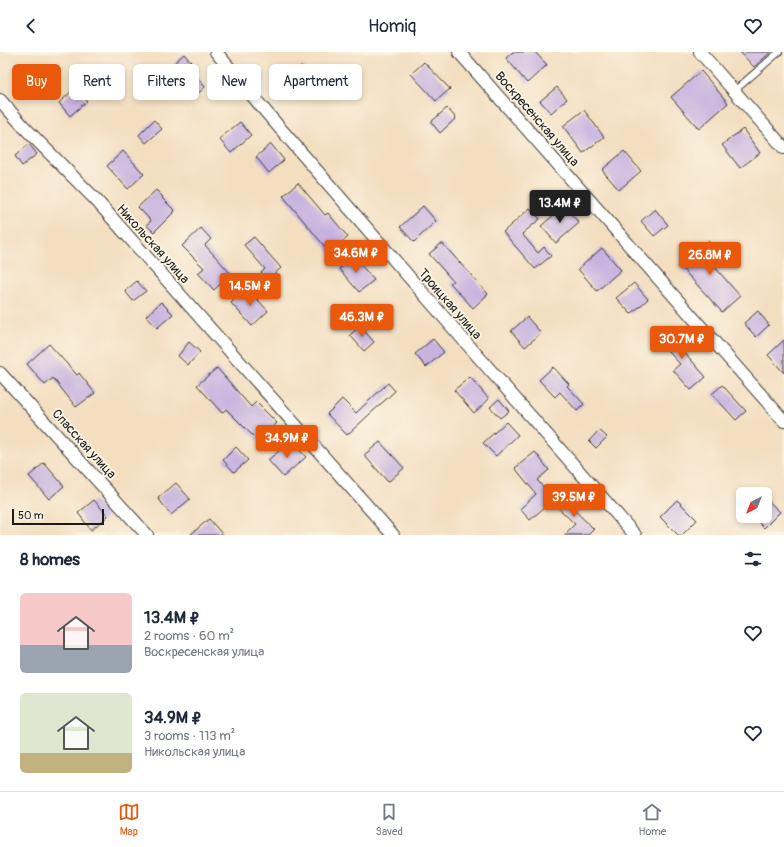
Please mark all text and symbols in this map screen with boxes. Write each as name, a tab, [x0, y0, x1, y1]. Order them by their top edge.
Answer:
icon: back	[20, 15, 42, 37]
text: Homiq	[368, 15, 416, 38]
icon: heart	[742, 15, 764, 37]
chip: Buy	[12, 64, 61, 100]
chip: Rent	[69, 64, 125, 100]
chip: Filters	[133, 64, 199, 100]
chip: New	[207, 64, 261, 100]
chip: Apartment	[269, 64, 362, 100]
street label: Воскресенская улица	[491, 68, 583, 170]
pin: 13.4M ₽	[523, 190, 597, 224]
text: 13.4M ₽	[539, 195, 581, 211]
street label: Никольская улица	[113, 201, 193, 287]
pin: 34.6M ₽	[319, 240, 393, 274]
pin: 26.8M ₽	[673, 242, 747, 276]
text: 34.6M ₽	[333, 245, 379, 261]
text: 26.8M ₽	[688, 247, 732, 263]
street label: Троицкая улица	[415, 265, 485, 343]
pin: 14.5M ₽	[213, 273, 287, 307]
text: 14.5M ₽	[229, 278, 271, 294]
pin: 46.3M ₽	[325, 304, 399, 338]
text: 46.3M ₽	[339, 309, 385, 325]
pin: 30.7M ₽	[645, 326, 719, 360]
text: 30.7M ₽	[659, 331, 705, 347]
street label: Спасская улица	[49, 406, 119, 482]
pin: 34.9M ₽	[250, 425, 324, 459]
text: 34.9M ₽	[265, 430, 309, 446]
pin: 39.5M ₽	[537, 484, 611, 518]
north arrow	[736, 487, 772, 523]
map controls	[736, 487, 772, 523]
text: 39.5M ₽	[552, 489, 596, 505]
scale bar	[12, 507, 104, 526]
text: 50 m	[18, 509, 44, 522]
icon: filters	[742, 548, 764, 570]
text: 8 homes	[20, 549, 80, 570]
text: 13.4M ₽	[144, 607, 200, 628]
icon: home	[52, 609, 100, 657]
icon: heart	[742, 622, 764, 644]
text: 2 rooms · 60 m²	[144, 628, 234, 644]
text: Воскресенская улица	[144, 644, 264, 660]
text: 34.9M ₽	[144, 707, 202, 728]
icon: home	[52, 709, 100, 757]
icon: heart	[742, 722, 764, 744]
text: 3 rooms · 113 m²	[144, 728, 235, 744]
text: Никольская улица	[144, 744, 245, 760]
tab: Map	[118, 801, 140, 838]
tab: Saved	[375, 801, 403, 838]
tab: Home	[638, 801, 666, 838]

